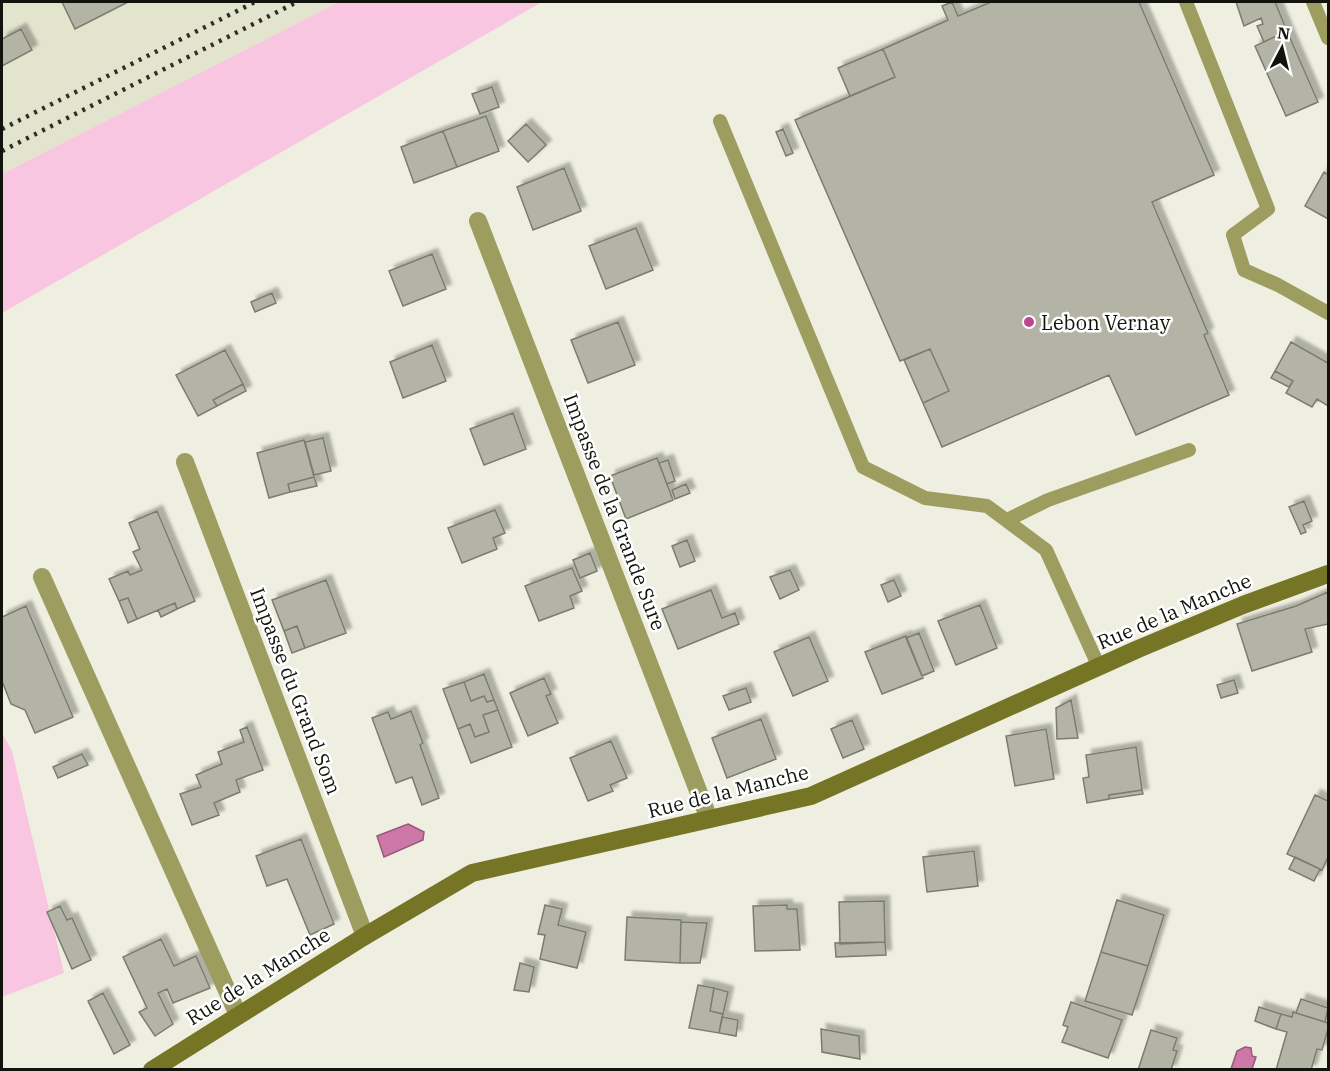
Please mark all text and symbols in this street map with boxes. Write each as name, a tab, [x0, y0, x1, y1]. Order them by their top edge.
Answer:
north arrow	[1252, 18, 1312, 78]
text: N	[1276, 22, 1291, 44]
place label: Lebon Vernay	[1041, 309, 1171, 336]
marker: Lebon Vernay	[1022, 315, 1036, 329]
street label: Impasse de la Grande Sure	[557, 390, 673, 634]
street label: Rue de la Manche	[1093, 566, 1255, 656]
street label: Impasse du Grand Som	[244, 584, 348, 798]
street label: Rue de la Manche	[645, 758, 811, 824]
street label: Rue de la Manche	[181, 921, 335, 1031]

